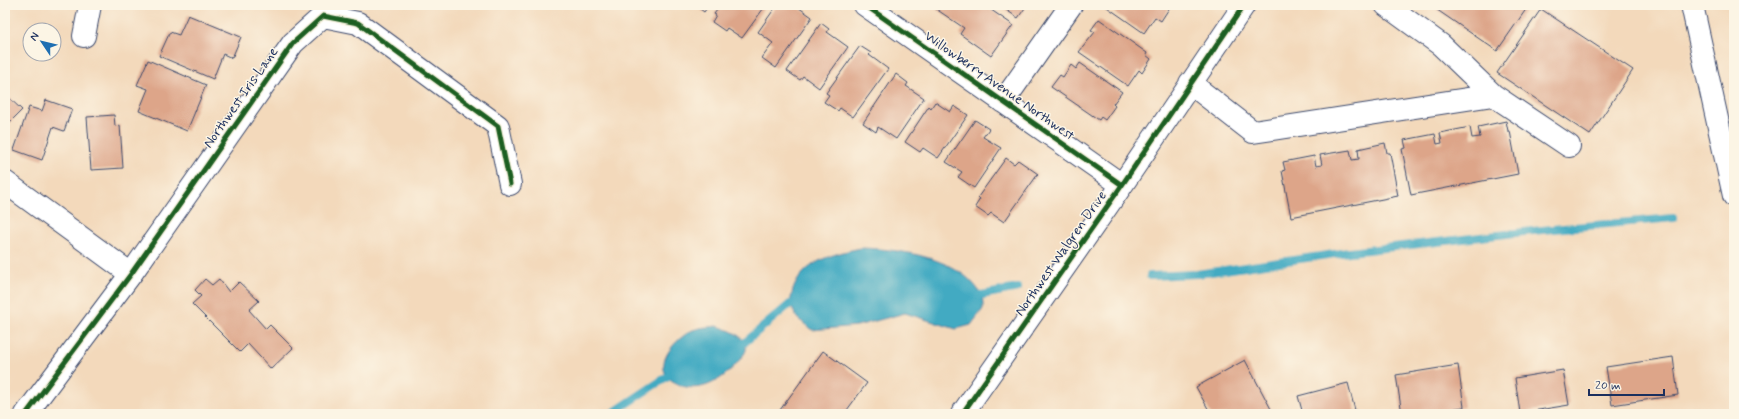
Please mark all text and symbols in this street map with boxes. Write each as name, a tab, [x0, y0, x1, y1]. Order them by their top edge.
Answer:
north arrow	[22, 22, 62, 62]
street label: Willowberry Avenue Northwest	[921, 27, 1078, 145]
text: N	[27, 30, 42, 44]
street label: Northwest Iris Lane	[199, 43, 282, 152]
street label: Northwest Walgren Drive	[1011, 187, 1112, 320]
scale bar	[1589, 371, 1664, 397]
text: 20 m	[1595, 378, 1621, 394]

